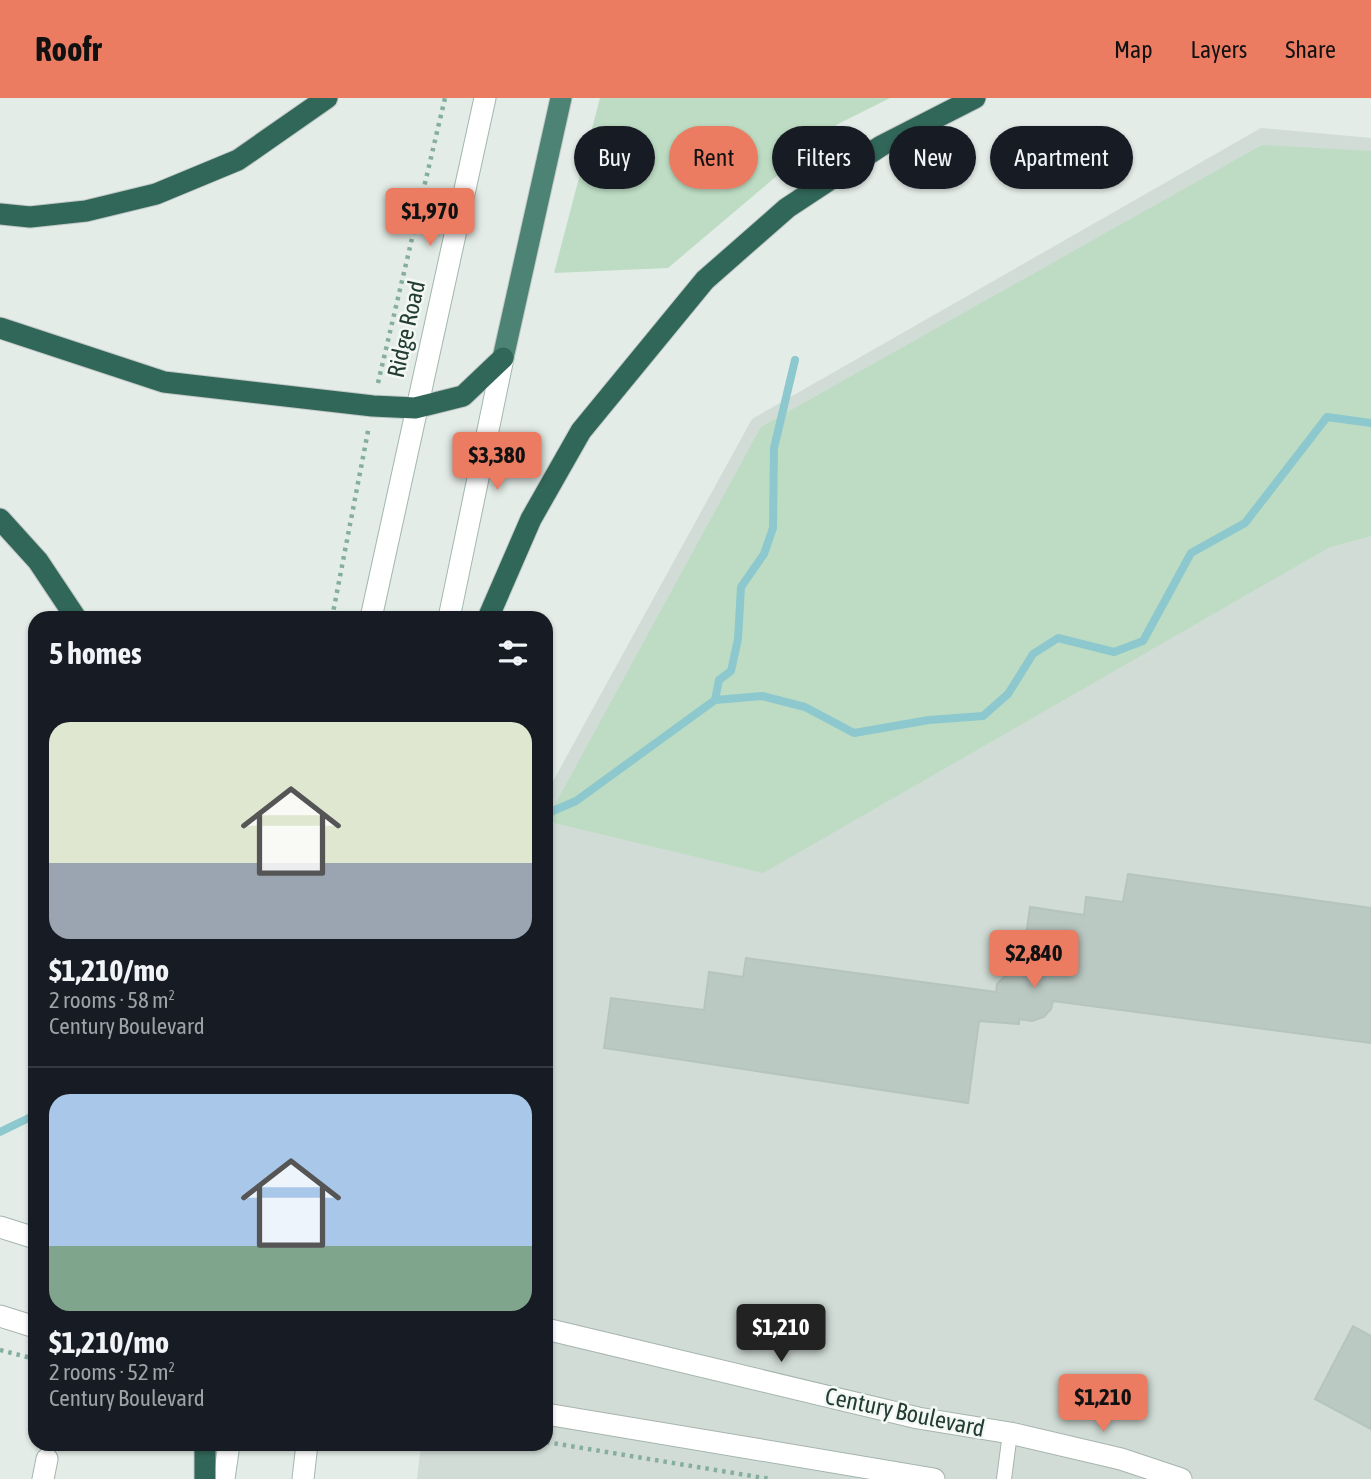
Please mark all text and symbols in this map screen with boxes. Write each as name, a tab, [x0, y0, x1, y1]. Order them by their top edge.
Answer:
text: Roofr	[35, 30, 101, 68]
text: Map	[1114, 36, 1153, 63]
text: Layers	[1191, 36, 1247, 63]
text: Share	[1285, 36, 1336, 63]
chip: Buy	[574, 126, 655, 189]
chip: Rent	[669, 126, 758, 189]
chip: Filters	[772, 126, 875, 189]
chip: New	[889, 126, 976, 189]
chip: Apartment	[990, 126, 1133, 189]
pin: $1,970	[373, 188, 487, 248]
text: $1,970	[402, 198, 459, 224]
street label: Ridge Road	[382, 278, 430, 380]
pin: $3,380	[440, 432, 554, 492]
text: $3,380	[469, 442, 526, 468]
icon: filters	[494, 634, 532, 672]
text: 5 homes	[49, 636, 142, 670]
icon: home	[228, 768, 354, 894]
pin: $2,840	[977, 930, 1091, 990]
text: $2,840	[1006, 940, 1063, 966]
text: $1,210/mo	[49, 953, 169, 987]
text: 2 rooms · 58 m²	[49, 987, 175, 1013]
text: Century Boulevard	[49, 1013, 205, 1039]
icon: home	[228, 1140, 354, 1266]
pin: $1,210	[724, 1304, 838, 1364]
text: $1,210	[753, 1314, 810, 1340]
text: $1,210/mo	[49, 1325, 169, 1359]
text: 2 rooms · 52 m²	[49, 1359, 175, 1385]
pin: $1,210	[1046, 1374, 1160, 1434]
street label: Century Boulevard	[823, 1382, 987, 1442]
text: $1,210	[1075, 1384, 1132, 1410]
text: Century Boulevard	[49, 1385, 205, 1411]

